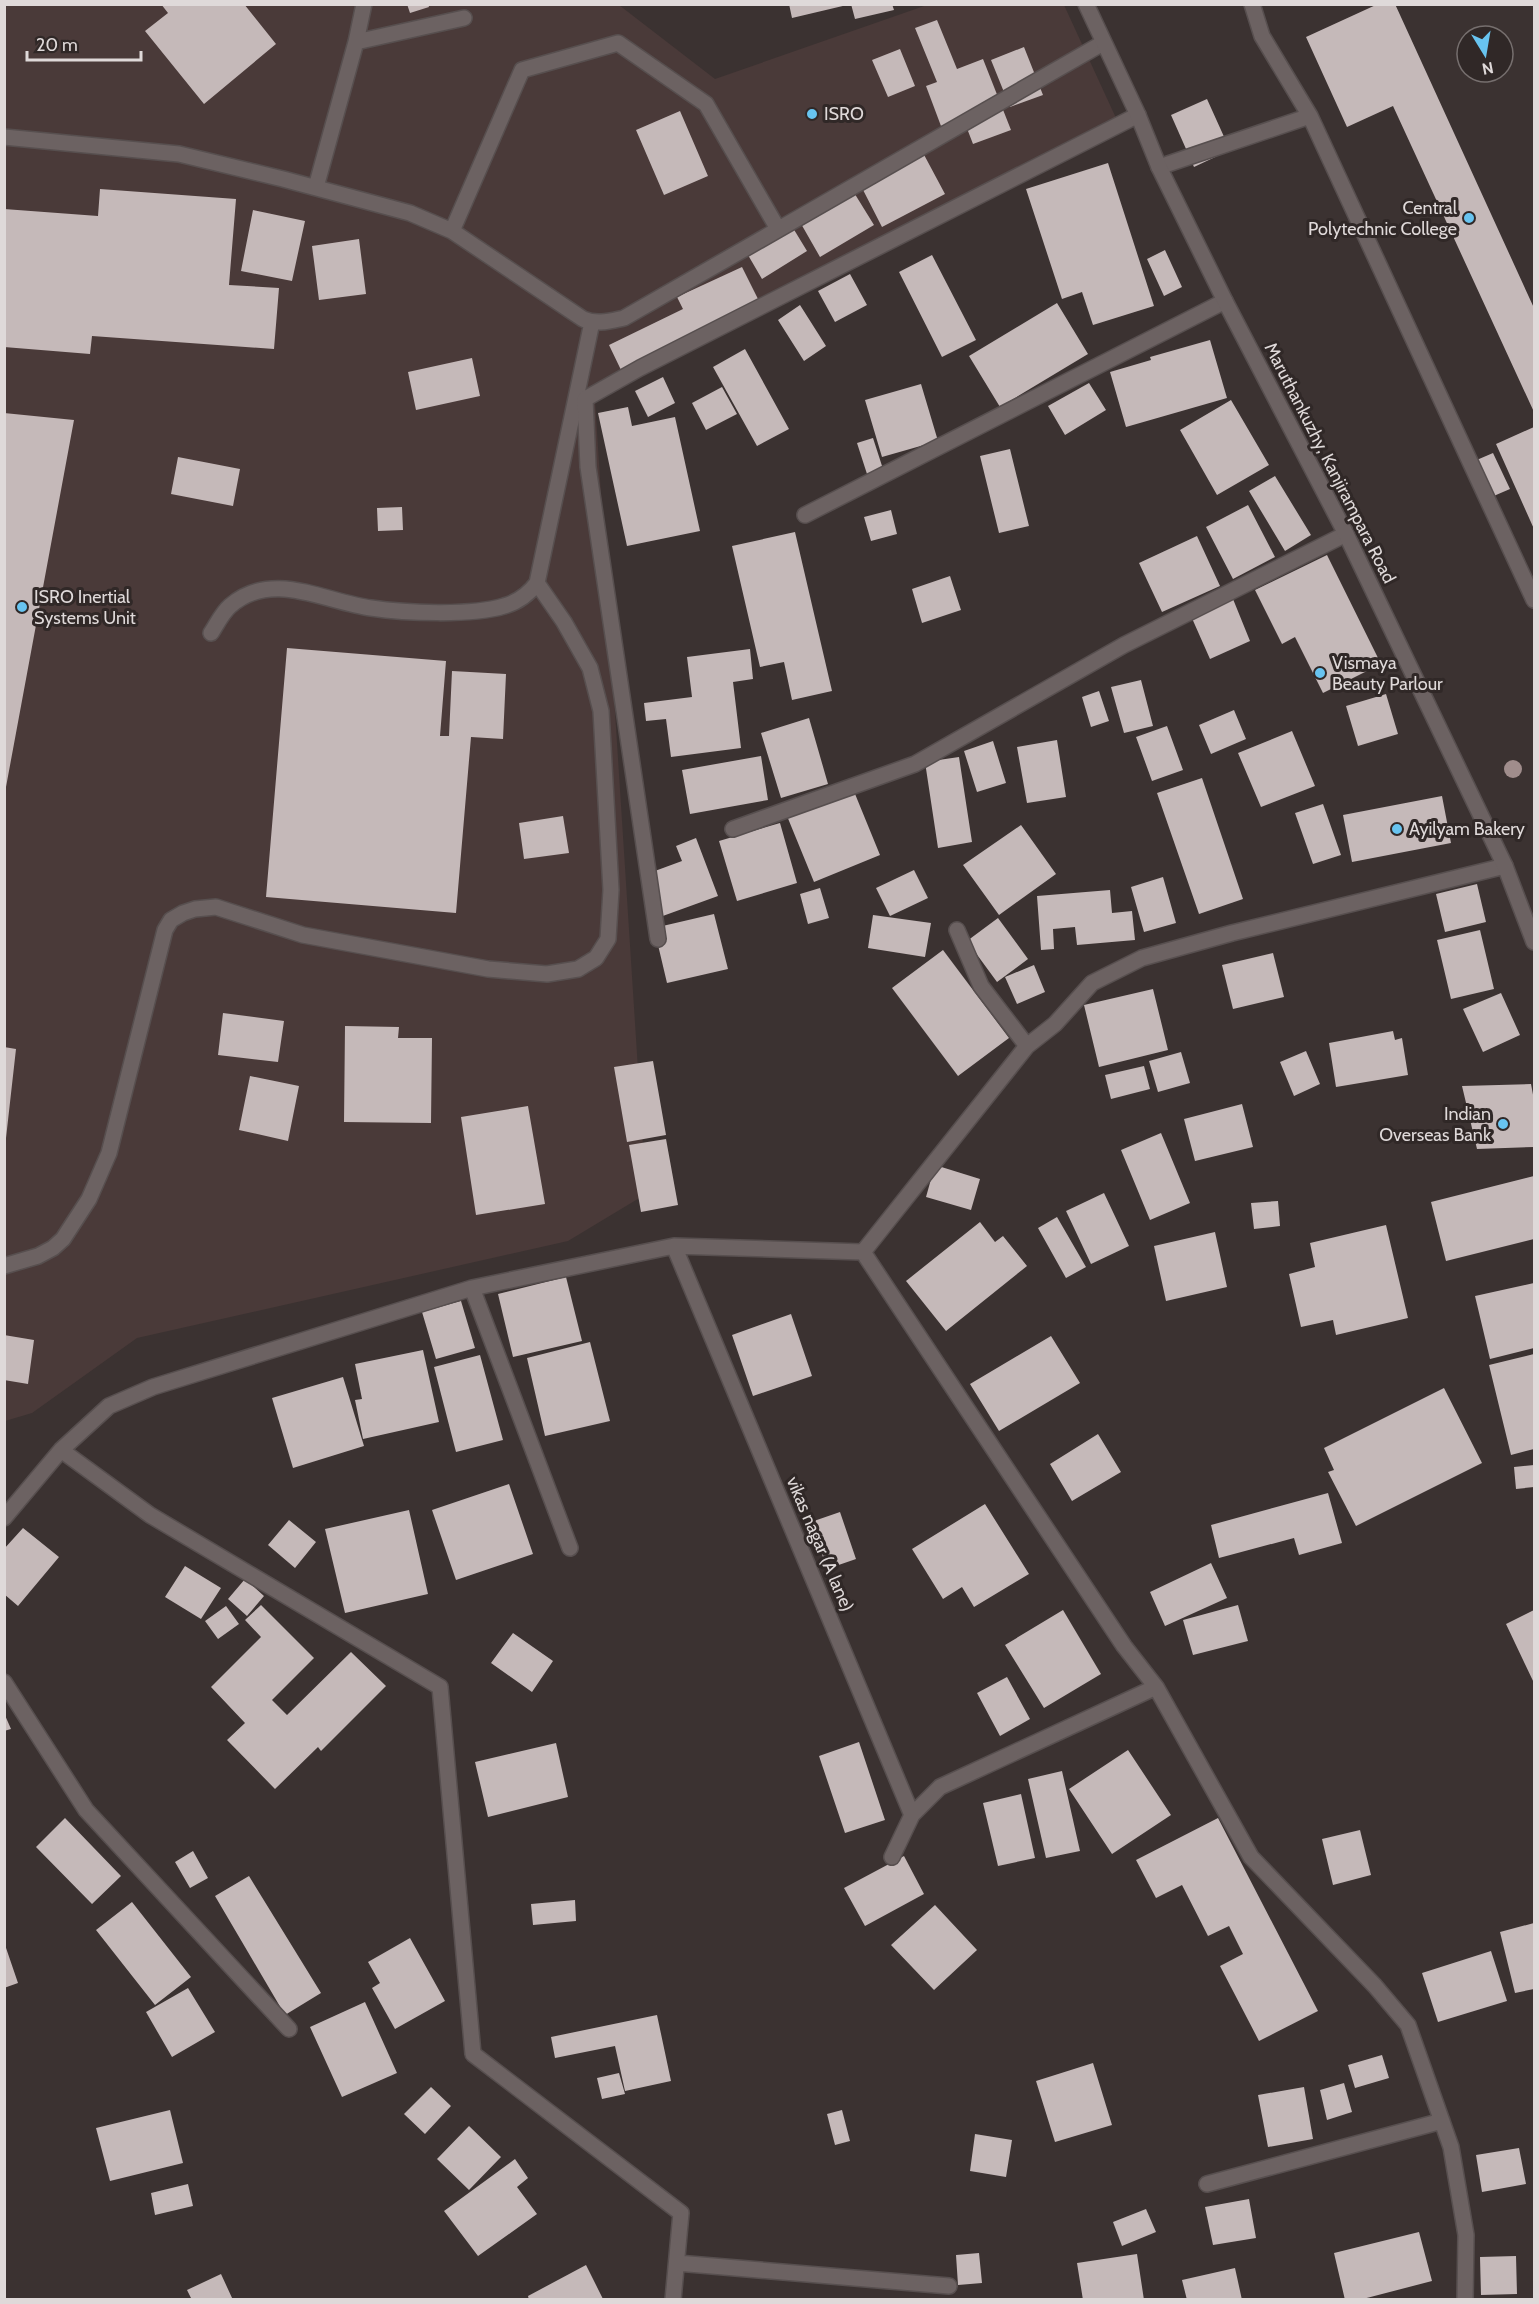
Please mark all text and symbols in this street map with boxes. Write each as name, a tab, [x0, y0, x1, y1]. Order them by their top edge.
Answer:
scale bar	[27, 24, 141, 62]
north arrow	[1455, 24, 1515, 84]
text: 20 m	[36, 34, 78, 56]
text: N	[1480, 58, 1495, 79]
place label: ISRO	[824, 103, 864, 125]
marker: ISRO	[805, 107, 819, 121]
place label: Central Polytechnic College	[1308, 197, 1458, 240]
marker: Central Polytechnic College	[1462, 211, 1476, 225]
street label: Maruthankuzhy, Kanjirampara Road	[1260, 339, 1400, 587]
place label: ISRO Inertial Systems Unit	[34, 586, 136, 629]
marker: ISRO Inertial Systems Unit	[15, 600, 29, 614]
place label: Vismaya Beauty Parlour	[1332, 652, 1443, 695]
marker: Vismaya Beauty Parlour	[1313, 666, 1327, 680]
place label: Ayilyam Bakery	[1409, 818, 1525, 840]
marker: Ayilyam Bakery	[1390, 822, 1404, 836]
place label: Indian Overseas Bank	[1379, 1103, 1492, 1146]
marker: Indian Overseas Bank	[1496, 1117, 1510, 1131]
street label: vikas nagar (A lane)	[782, 1473, 858, 1615]

